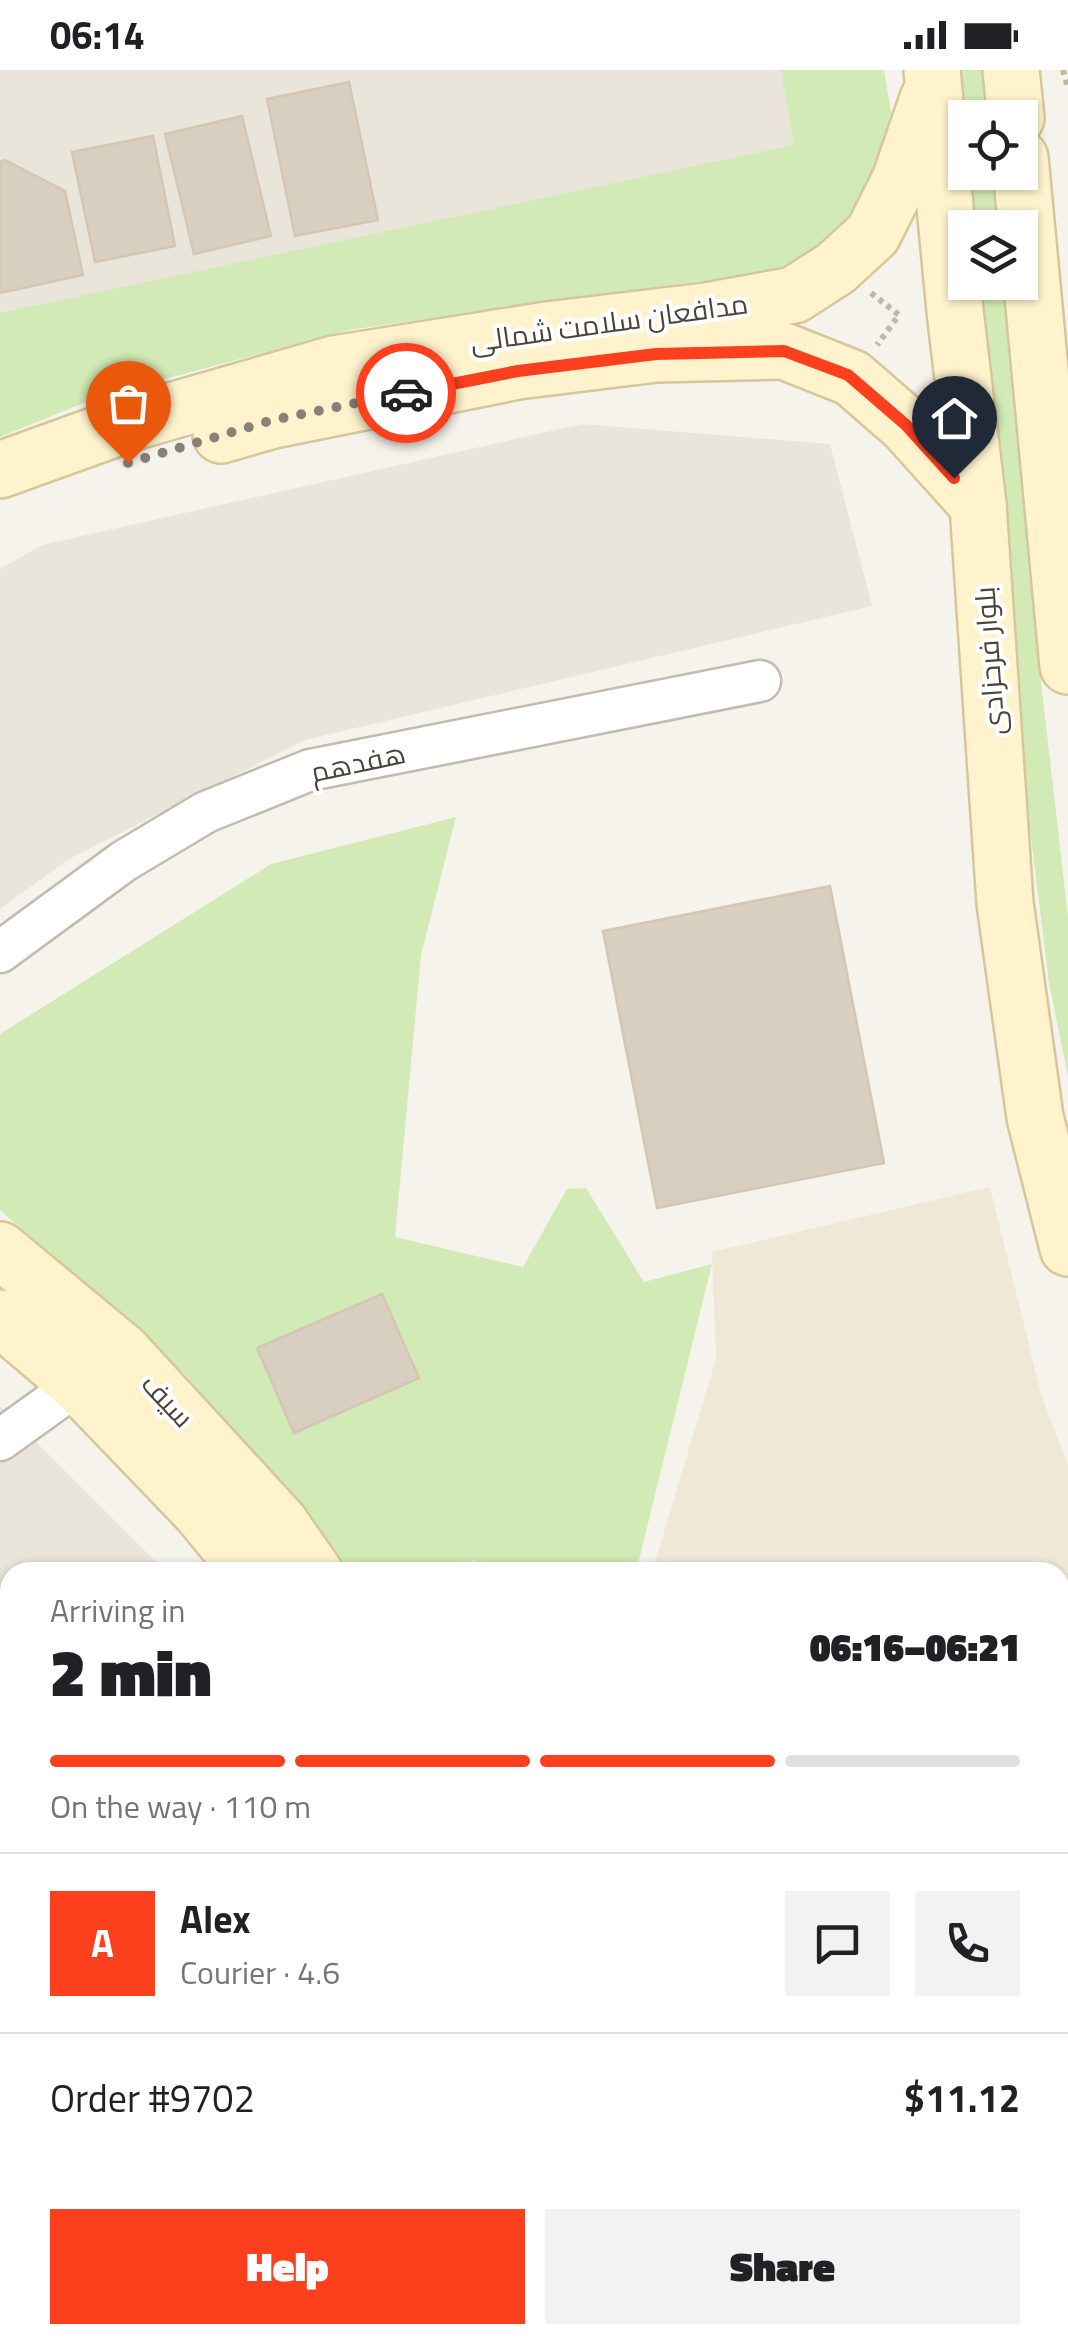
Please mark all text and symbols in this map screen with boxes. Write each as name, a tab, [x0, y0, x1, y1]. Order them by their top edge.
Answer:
text: 06:14	[50, 6, 145, 64]
map controls	[948, 100, 1038, 300]
button: locate	[948, 100, 1038, 190]
button: layers	[948, 210, 1038, 300]
street label: مدافعان سلامت شمالی	[467, 281, 751, 363]
courier	[356, 343, 456, 443]
pin	[86, 361, 171, 464]
icon: car	[379, 366, 434, 421]
icon: bag	[101, 376, 156, 431]
pin	[912, 376, 997, 479]
icon: home	[927, 391, 982, 446]
street label: بلوار فرحزادی	[962, 585, 1016, 737]
street label: هفدهم	[307, 731, 409, 793]
street label: سیف	[131, 1363, 205, 1437]
text: Arriving in	[50, 1586, 186, 1634]
text: 06:16–06:21	[810, 1618, 1020, 1676]
text: 2 min	[50, 1622, 211, 1721]
text: On the way · 110 m	[50, 1782, 311, 1830]
text: Alex	[180, 1890, 251, 1948]
button: chat	[785, 1891, 890, 1996]
button: phone	[915, 1891, 1020, 1996]
text: A	[91, 1914, 114, 1972]
text: Courier · 4.6	[180, 1948, 340, 1996]
text: Order #9702	[50, 2069, 255, 2127]
text: $11.12	[904, 2069, 1020, 2127]
button: Help	[50, 2209, 525, 2324]
button: Share	[545, 2209, 1020, 2324]

